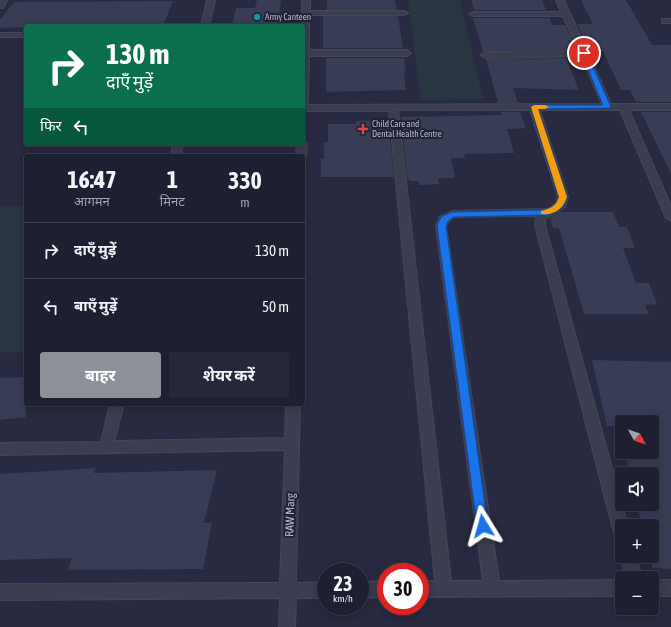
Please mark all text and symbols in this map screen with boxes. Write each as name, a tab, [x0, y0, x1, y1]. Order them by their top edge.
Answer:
marker: Army Canteen	[252, 12, 262, 22]
place label: Army Canteen	[265, 12, 311, 22]
pin	[567, 36, 601, 70]
text: 130 m	[106, 38, 169, 70]
icon: right	[40, 40, 92, 92]
icon: arrive	[573, 42, 595, 64]
text: दाएँ मुड़ें	[106, 71, 153, 92]
icon: left	[70, 116, 92, 138]
text: फिर	[40, 117, 62, 134]
place label: Child Care and Dental Health Centre	[372, 119, 442, 139]
marker: Child Care and Dental Health Centre	[357, 123, 369, 135]
text: 16:47	[67, 166, 117, 193]
text: 1	[167, 166, 178, 193]
text: 330	[228, 167, 262, 194]
text: आगमन	[74, 194, 110, 209]
text: मिनट	[160, 194, 185, 209]
text: m	[240, 195, 250, 210]
icon: right	[40, 240, 62, 262]
text: दाएँ मुड़ें	[74, 241, 116, 258]
text: 130 m	[255, 242, 289, 259]
icon: left	[40, 296, 62, 318]
text: बाएँ मुड़ें	[74, 297, 117, 314]
text: 50 m	[262, 298, 289, 315]
button: बाहर	[40, 352, 161, 398]
button: शेयर करें	[169, 352, 289, 398]
north arrow	[615, 415, 659, 459]
map controls	[615, 415, 659, 615]
button: sound	[615, 467, 659, 511]
street label: RAW Marg	[282, 492, 298, 537]
position arrow	[462, 505, 504, 547]
button: +	[615, 519, 659, 563]
speed limit sign: 30	[377, 563, 429, 615]
button: −	[615, 571, 659, 615]
text: 23	[334, 572, 352, 595]
text: km/h	[333, 593, 353, 604]

